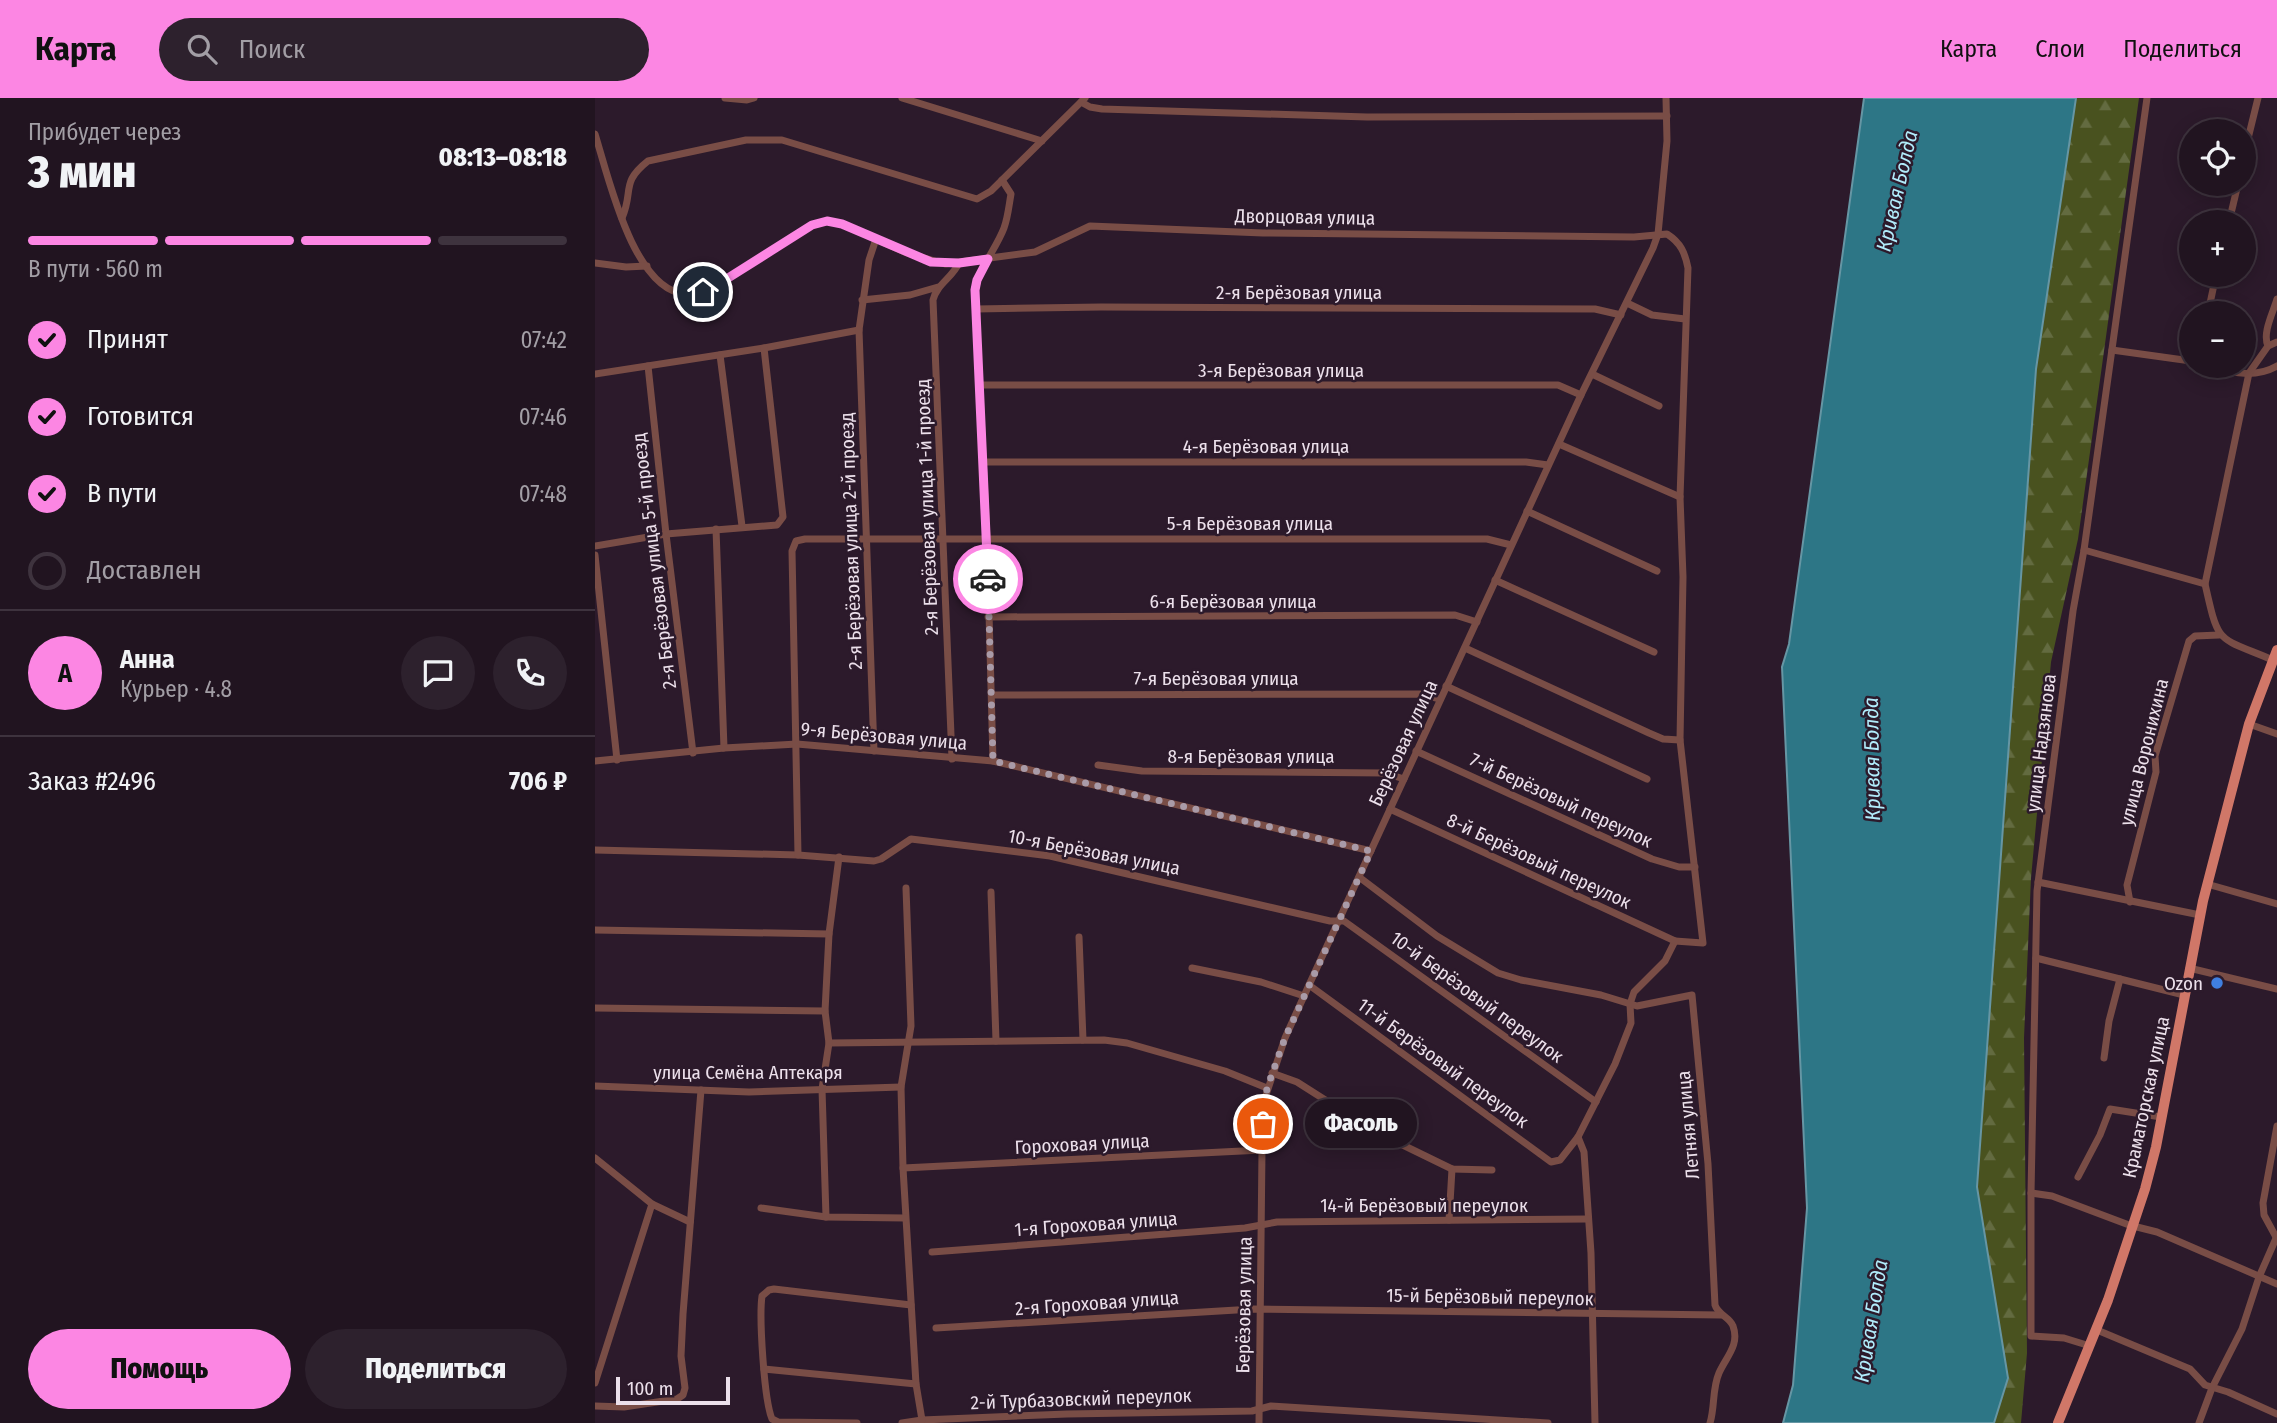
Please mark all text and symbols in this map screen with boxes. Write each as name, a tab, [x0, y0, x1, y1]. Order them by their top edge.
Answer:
search box	[159, 18, 649, 81]
text: Карта	[35, 29, 117, 69]
icon: search	[183, 30, 221, 68]
text: Поиск	[239, 34, 305, 65]
text: Карта	[1940, 35, 1997, 63]
text: Слои	[2035, 35, 2085, 63]
text: Поделиться	[2123, 35, 2242, 63]
text: Прибудет через	[28, 118, 181, 146]
map controls	[2179, 119, 2256, 378]
button: locate	[2179, 119, 2256, 196]
water label: Кривая Болда	[1870, 128, 1924, 254]
text: 08:13–08:18	[439, 142, 567, 173]
text: 3 мин	[28, 144, 136, 199]
street label: Дворцовая улица	[1234, 204, 1375, 230]
button: +	[2179, 210, 2256, 287]
text: В пути · 560 m	[28, 255, 163, 283]
pin	[673, 262, 733, 322]
icon: home	[684, 273, 722, 311]
street label: 2-я Берёзовая улица	[1216, 281, 1382, 304]
button: −	[2179, 301, 2256, 378]
icon: check	[28, 321, 66, 359]
text: Принят	[87, 324, 168, 355]
text: 07:42	[520, 326, 567, 354]
street label: 3-я Берёзовая улица	[1198, 359, 1364, 382]
street label: 2-я Берёзовая улица 1-й проезд	[911, 378, 943, 636]
icon: check	[28, 398, 66, 436]
text: Готовится	[87, 401, 194, 432]
text: 07:46	[519, 403, 567, 431]
street label: 2-я Берёзовая улица 2-й проезд	[835, 412, 867, 670]
street label: 2-я Берёзовая улица 5-й проезд	[627, 432, 681, 690]
street label: 4-я Берёзовая улица	[1183, 435, 1349, 458]
icon: check	[28, 475, 66, 513]
text: В пути	[87, 478, 157, 509]
text: 07:48	[519, 480, 567, 508]
street label: 5-я Берёзовая улица	[1167, 512, 1333, 535]
courier	[953, 544, 1023, 614]
text: Доставлен	[87, 555, 202, 586]
icon: car	[969, 560, 1007, 598]
street label: 6-я Берёзовая улица	[1150, 590, 1316, 613]
button: chat	[401, 636, 475, 710]
button: phone	[493, 636, 567, 710]
text: Анна	[120, 644, 175, 675]
text: А	[58, 658, 72, 689]
street label: 7-я Берёзовая улица	[1133, 667, 1299, 690]
street label: улица Надзянова	[2021, 673, 2061, 813]
text: Курьер · 4.8	[120, 675, 232, 703]
street label: Берёзовая улица	[1364, 676, 1442, 810]
street label: улица Воронихина	[2115, 676, 2173, 828]
water label: Кривая Болда	[1858, 697, 1886, 821]
street label: 9-я Берёзовая улица	[800, 717, 968, 755]
street label: 8-я Берёзовая улица	[1167, 745, 1335, 768]
street label: 7-й Берёзовый переулок	[1466, 748, 1656, 852]
text: Заказ #2496	[28, 766, 156, 797]
text: 706 ₽	[509, 766, 567, 797]
street label: 8-й Берёзовый переулок	[1443, 808, 1635, 914]
street label: 10-я Берёзовая улица	[1006, 824, 1182, 880]
street label: 10-й Берёзовый переулок	[1386, 926, 1568, 1068]
place label: Ozon	[2164, 972, 2203, 995]
marker: Ozon	[2209, 975, 2225, 991]
street label: 11-й Берёзовый переулок	[1353, 993, 1533, 1133]
street label: Краматорская улица	[2118, 1014, 2174, 1180]
street label: улица Семёна Аптекаря	[653, 1061, 843, 1084]
street label: Летняя улица	[1672, 1070, 1704, 1180]
pin	[1233, 1094, 1293, 1154]
callout: Фасоль	[1305, 1100, 1417, 1148]
icon: bag	[1244, 1105, 1282, 1143]
text: Фасоль	[1324, 1109, 1398, 1137]
street label: Гороховая улица	[1014, 1129, 1150, 1159]
street label: 14-й Берёзовый переулок	[1320, 1194, 1528, 1217]
street label: 1-я Гороховая улица	[1014, 1207, 1178, 1241]
street label: Берёзовая улица	[1231, 1236, 1257, 1374]
water label: Кривая Болда	[1848, 1258, 1894, 1384]
street label: 15-й Берёзовый переулок	[1386, 1284, 1594, 1310]
street label: 2-я Гороховая улица	[1014, 1286, 1180, 1320]
button: Помощь	[28, 1329, 291, 1409]
button: Поделиться	[305, 1329, 567, 1409]
scale bar	[616, 1374, 730, 1406]
text: 100 m	[627, 1377, 673, 1400]
street label: 2-й Турбазовский переулок	[970, 1384, 1192, 1414]

